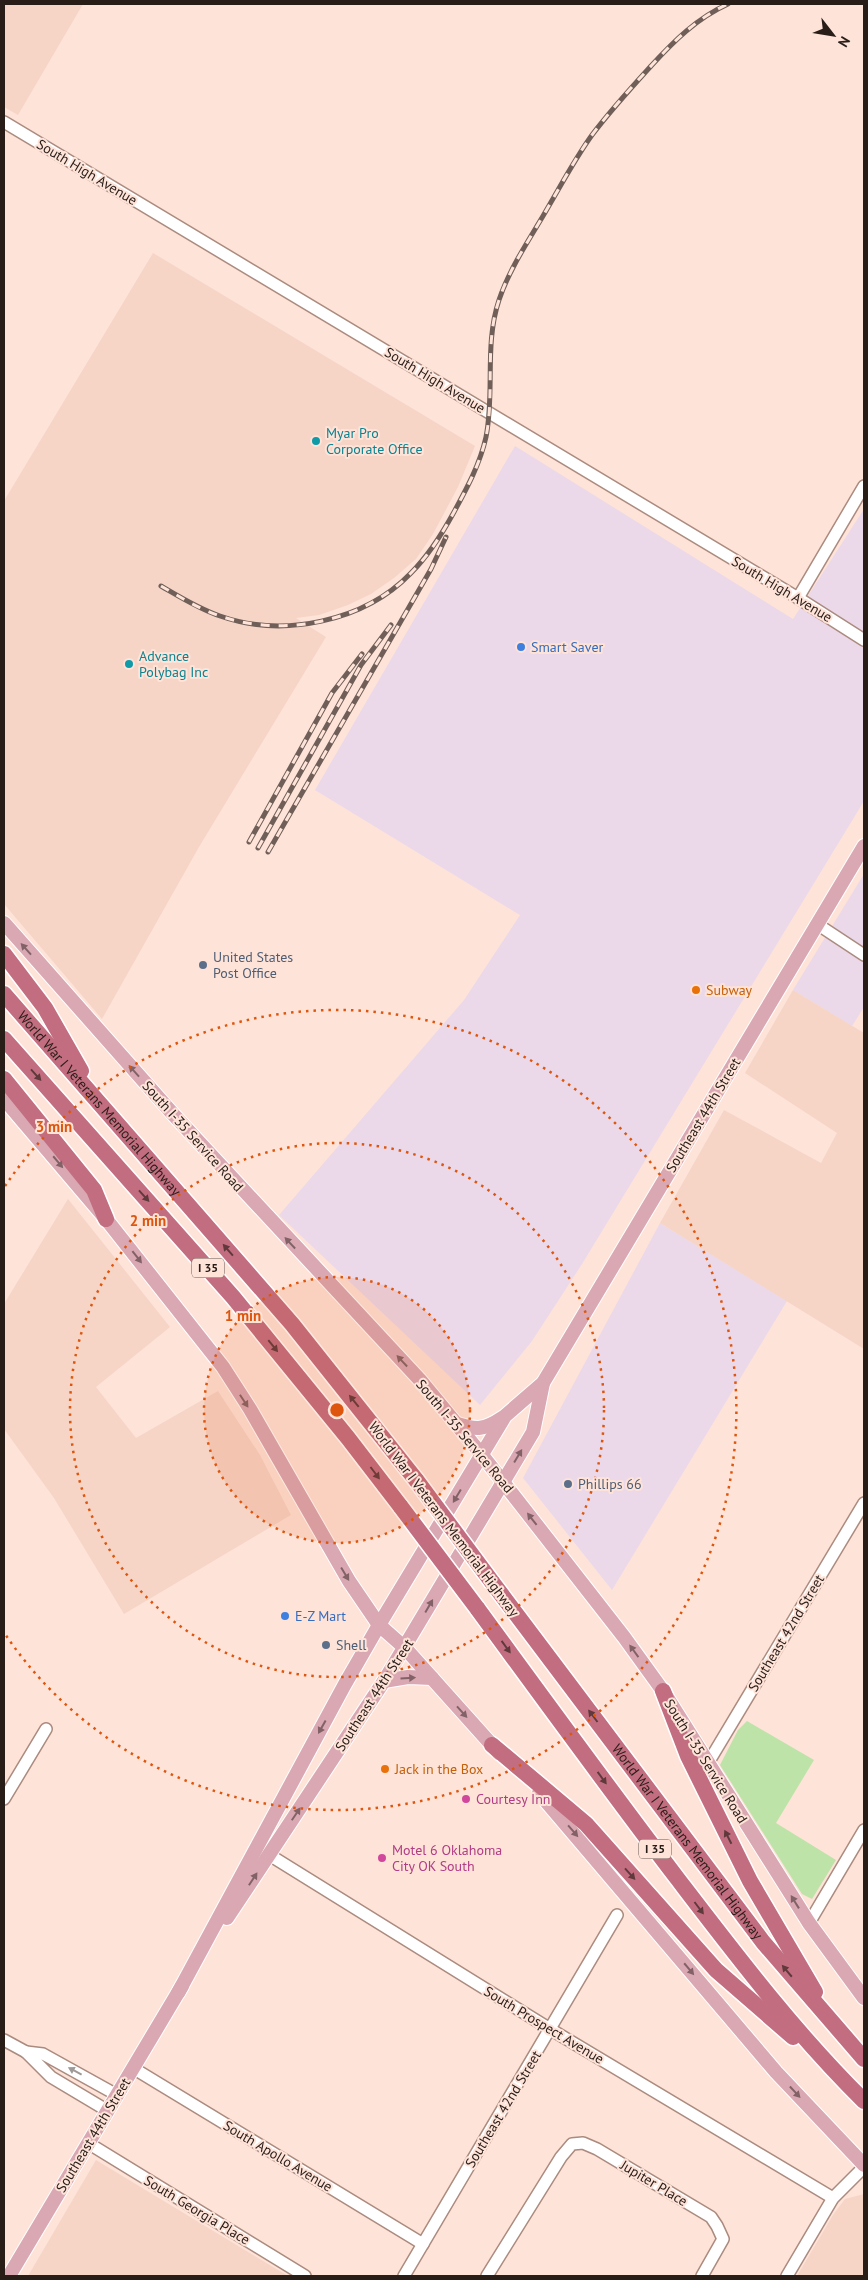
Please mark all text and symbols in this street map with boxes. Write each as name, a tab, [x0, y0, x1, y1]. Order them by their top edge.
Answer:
north arrow	[808, 10, 858, 60]
text: N	[834, 33, 854, 50]
street label: South High Avenue	[34, 135, 140, 209]
street label: South High Avenue	[382, 343, 488, 417]
place label: Myar Pro Corporate Office	[326, 424, 423, 458]
marker: Myar Pro Corporate Office	[310, 435, 322, 447]
street label: South High Avenue	[729, 552, 835, 626]
place label: Smart Saver	[531, 638, 603, 656]
marker: Smart Saver	[515, 641, 527, 653]
place label: Advance Polybag Inc	[139, 647, 208, 681]
marker: Advance Polybag Inc	[123, 658, 135, 670]
one-way arrow	[21, 942, 32, 955]
place label: United States Post Office	[213, 948, 293, 982]
marker: United States Post Office	[197, 959, 209, 971]
place label: Subway	[706, 981, 753, 999]
marker: Subway	[690, 984, 702, 996]
street label: World War I Veterans Memorial Highway	[14, 1007, 185, 1200]
street label: Southeast 44th Street	[662, 1054, 744, 1176]
one-way arrow	[128, 1065, 140, 1077]
one-way arrow	[30, 1069, 41, 1081]
street label: South I-35 Service Road	[138, 1077, 248, 1195]
text: 3 min	[36, 1117, 72, 1136]
one-way arrow	[52, 1156, 64, 1168]
one-way arrow	[138, 1190, 150, 1202]
text: 2 min	[130, 1211, 166, 1230]
one-way arrow	[285, 1236, 296, 1249]
one-way arrow	[222, 1244, 234, 1256]
one-way arrow	[131, 1250, 142, 1263]
road number: I 35	[192, 1258, 224, 1278]
text: 1 min	[225, 1306, 261, 1325]
one-way arrow	[268, 1339, 279, 1352]
one-way arrow	[396, 1355, 407, 1368]
street label: South I-35 Service Road	[412, 1375, 518, 1497]
one-way arrow	[239, 1394, 249, 1408]
one-way arrow	[349, 1395, 360, 1408]
centre of rings	[328, 1401, 346, 1419]
street label: World War I Veterans Memorial Highway	[365, 1418, 524, 1620]
one-way arrow	[514, 1449, 522, 1464]
one-way arrow	[369, 1466, 380, 1479]
place label: Phillips 66	[578, 1475, 642, 1493]
marker: Phillips 66	[562, 1478, 574, 1490]
one-way arrow	[452, 1490, 462, 1503]
one-way arrow	[527, 1513, 538, 1526]
one-way arrow	[341, 1568, 350, 1581]
street label: Southeast 42nd Street	[744, 1571, 828, 1695]
one-way arrow	[425, 1600, 434, 1613]
place label: E-Z Mart	[295, 1607, 346, 1625]
marker: E-Z Mart	[279, 1610, 291, 1622]
street label: Southeast 44th Street	[331, 1635, 417, 1755]
place label: Shell	[336, 1636, 366, 1654]
marker: Shell	[320, 1639, 332, 1651]
one-way arrow	[500, 1640, 511, 1653]
one-way arrow	[629, 1645, 639, 1658]
one-way arrow	[401, 1673, 417, 1681]
street label: South I-35 Service Road	[660, 1696, 752, 1826]
one-way arrow	[456, 1705, 468, 1717]
one-way arrow	[588, 1709, 598, 1723]
one-way arrow	[318, 1719, 326, 1734]
street label: World War I Veterans Memorial Highway	[608, 1740, 767, 1943]
place label: Jack in the Box	[394, 1760, 483, 1778]
marker: Jack in the Box	[379, 1763, 391, 1775]
one-way arrow	[597, 1771, 607, 1785]
place label: Courtesy Inn	[476, 1790, 550, 1808]
marker: Courtesy Inn	[460, 1793, 472, 1805]
one-way arrow	[292, 1807, 301, 1821]
one-way arrow	[568, 1824, 579, 1837]
one-way arrow	[724, 1830, 732, 1844]
road number: I 35	[639, 1840, 671, 1858]
place label: Motel 6 Oklahoma City OK South	[392, 1841, 502, 1875]
marker: Motel 6 Oklahoma City OK South	[376, 1852, 388, 1864]
one-way arrow	[625, 1867, 636, 1880]
one-way arrow	[248, 1873, 258, 1886]
one-way arrow	[790, 1895, 800, 1909]
one-way arrow	[694, 1901, 705, 1914]
one-way arrow	[683, 1963, 694, 1975]
one-way arrow	[781, 1965, 793, 1977]
street label: South Prospect Avenue	[481, 1982, 607, 2068]
street label: Southeast 42nd Street	[461, 2047, 545, 2171]
one-way arrow	[68, 2066, 82, 2075]
street label: Southeast 44th Street	[52, 2074, 134, 2196]
one-way arrow	[789, 2086, 801, 2098]
street label: South Apollo Avenue	[220, 2116, 336, 2196]
street label: Jupiter Place	[616, 2155, 691, 2210]
street label: South Georgia Place	[141, 2171, 253, 2249]

